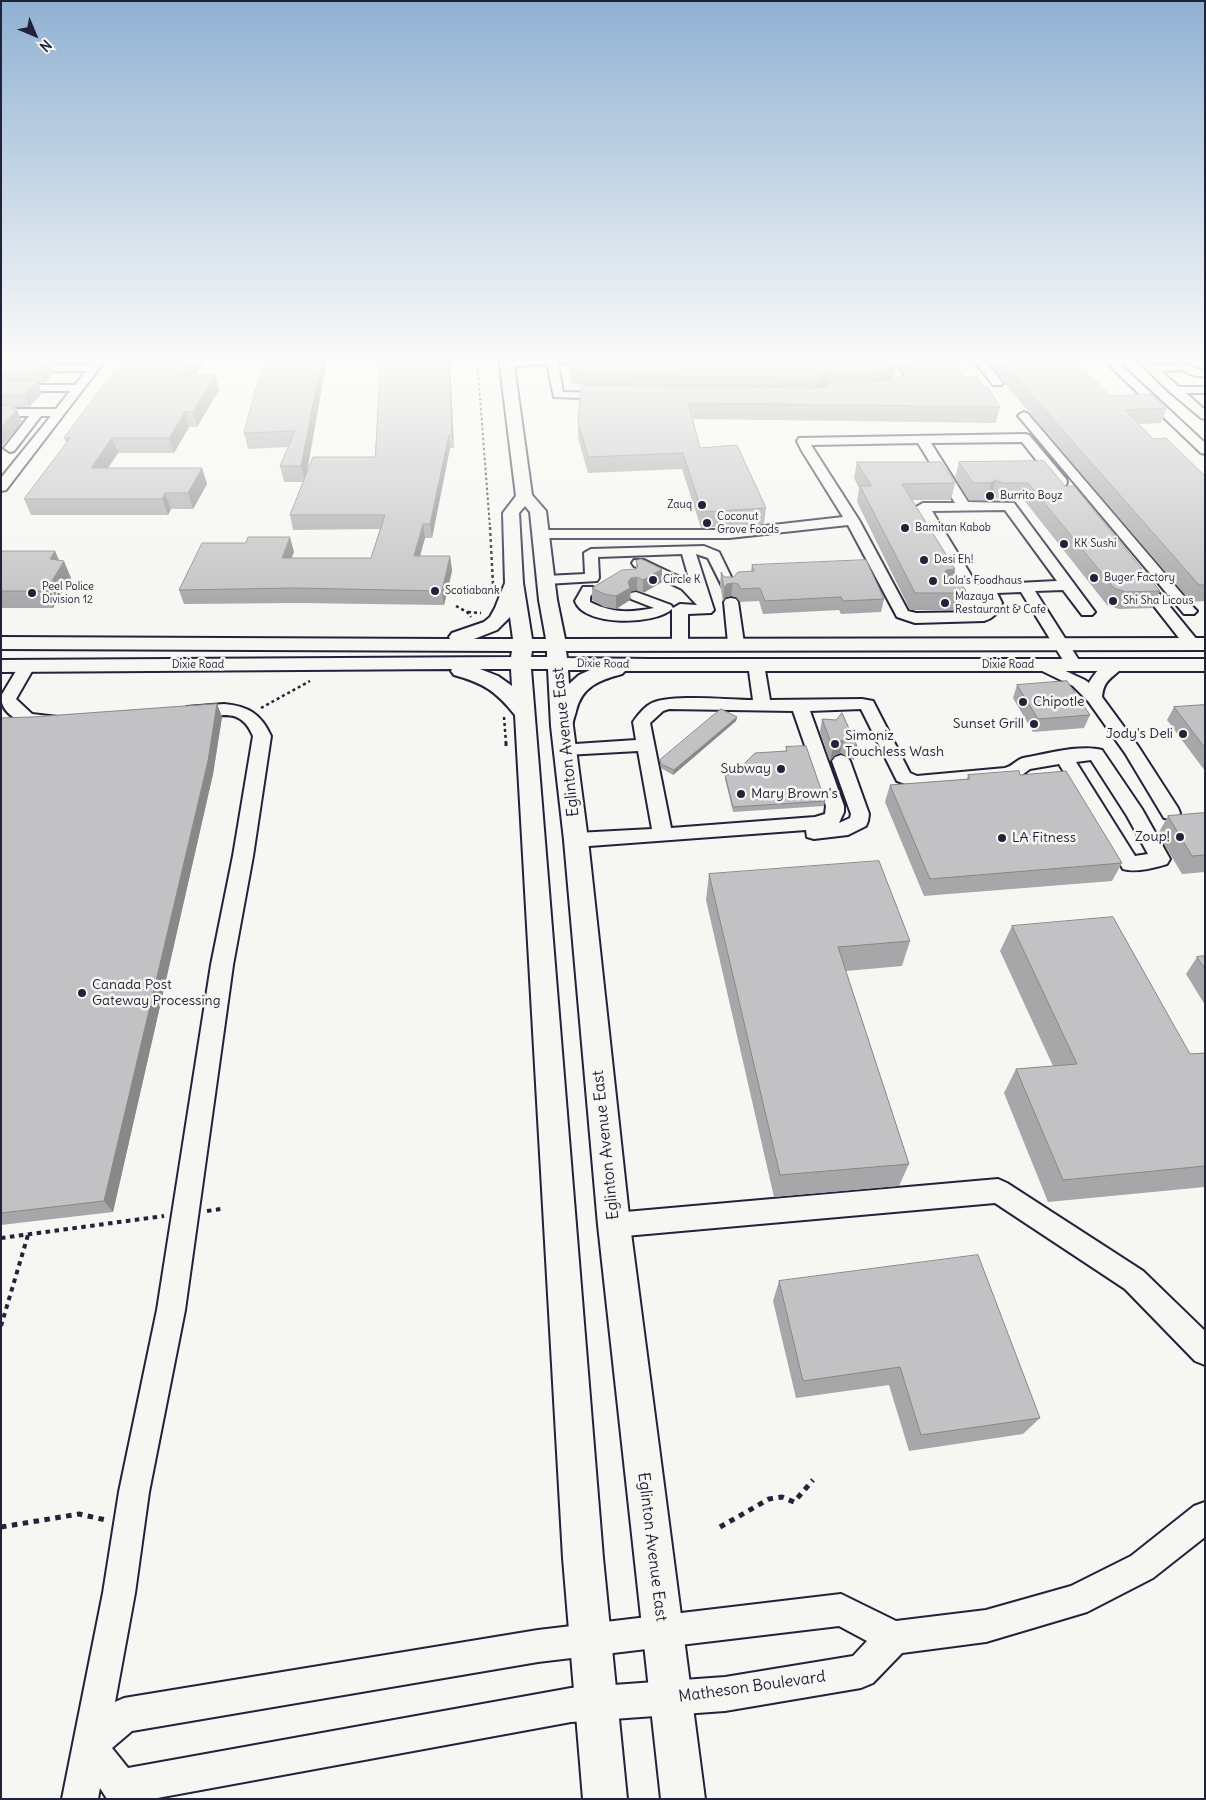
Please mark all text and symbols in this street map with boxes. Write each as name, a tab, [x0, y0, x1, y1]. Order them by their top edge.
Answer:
north arrow	[10, 10, 60, 60]
text: N	[36, 36, 55, 55]
place label: Burrito Boyz	[1000, 489, 1062, 503]
marker: Burrito Boyz	[984, 490, 996, 502]
place label: Zauq	[667, 498, 692, 512]
marker: Zauq	[696, 499, 708, 511]
place label: Coconut Grove Foods	[717, 510, 779, 536]
marker: Coconut Grove Foods	[701, 517, 713, 529]
place label: Bamitan Kabob	[915, 521, 991, 535]
marker: Bamitan Kabob	[899, 522, 911, 534]
place label: KK Sushi	[1074, 537, 1117, 551]
marker: KK Sushi	[1058, 538, 1070, 550]
place label: Desi Eh!	[934, 553, 973, 567]
marker: Desi Eh!	[918, 554, 930, 566]
place label: Buger Factory	[1104, 571, 1175, 585]
marker: Buger Factory	[1088, 572, 1100, 584]
place label: Circle K	[663, 573, 700, 587]
marker: Circle K	[647, 574, 659, 586]
place label: Lola's Foodhaus	[943, 574, 1022, 588]
marker: Lola's Foodhaus	[927, 575, 939, 587]
place label: Peel Police Division 12	[42, 580, 94, 606]
place label: Scotiabank	[445, 584, 500, 598]
marker: Scotiabank	[429, 585, 441, 597]
marker: Peel Police Division 12	[26, 587, 38, 599]
place label: Mazaya Restaurant & Cafe	[955, 590, 1046, 616]
place label: Shi Sha Licous	[1123, 594, 1193, 608]
marker: Shi Sha Licous	[1107, 595, 1119, 607]
marker: Mazaya Restaurant & Cafe	[939, 597, 951, 609]
street label: Dixie Road	[577, 657, 629, 671]
street label: Dixie Road	[172, 658, 224, 672]
street label: Dixie Road	[982, 658, 1034, 672]
street label: Eglinton Avenue East	[549, 666, 583, 818]
place label: Chipotle	[1033, 694, 1085, 710]
marker: Chipotle	[1017, 696, 1029, 708]
place label: Sunset Grill	[953, 716, 1024, 732]
marker: Sunset Grill	[1028, 718, 1040, 730]
place label: Jody's Deli	[1106, 726, 1173, 742]
place label: Simoniz Touchless Wash	[845, 728, 944, 760]
marker: Jody's Deli	[1177, 728, 1189, 740]
marker: Simoniz Touchless Wash	[829, 738, 841, 750]
place label: Subway	[720, 761, 771, 777]
marker: Subway	[775, 763, 787, 775]
place label: Mary Brown's	[751, 786, 838, 802]
marker: Mary Brown's	[735, 788, 747, 800]
place label: Zoup!	[1135, 829, 1170, 845]
place label: LA Fitness	[1012, 830, 1076, 846]
marker: Zoup!	[1174, 831, 1186, 843]
marker: LA Fitness	[996, 832, 1008, 844]
place label: Canada Post Gateway Processing	[92, 977, 221, 1010]
marker: Canada Post Gateway Processing	[76, 987, 88, 999]
street label: Eglinton Avenue East	[589, 1069, 623, 1221]
street label: Eglinton Avenue East	[633, 1471, 671, 1623]
street label: Matheson Boulevard	[677, 1667, 827, 1707]

